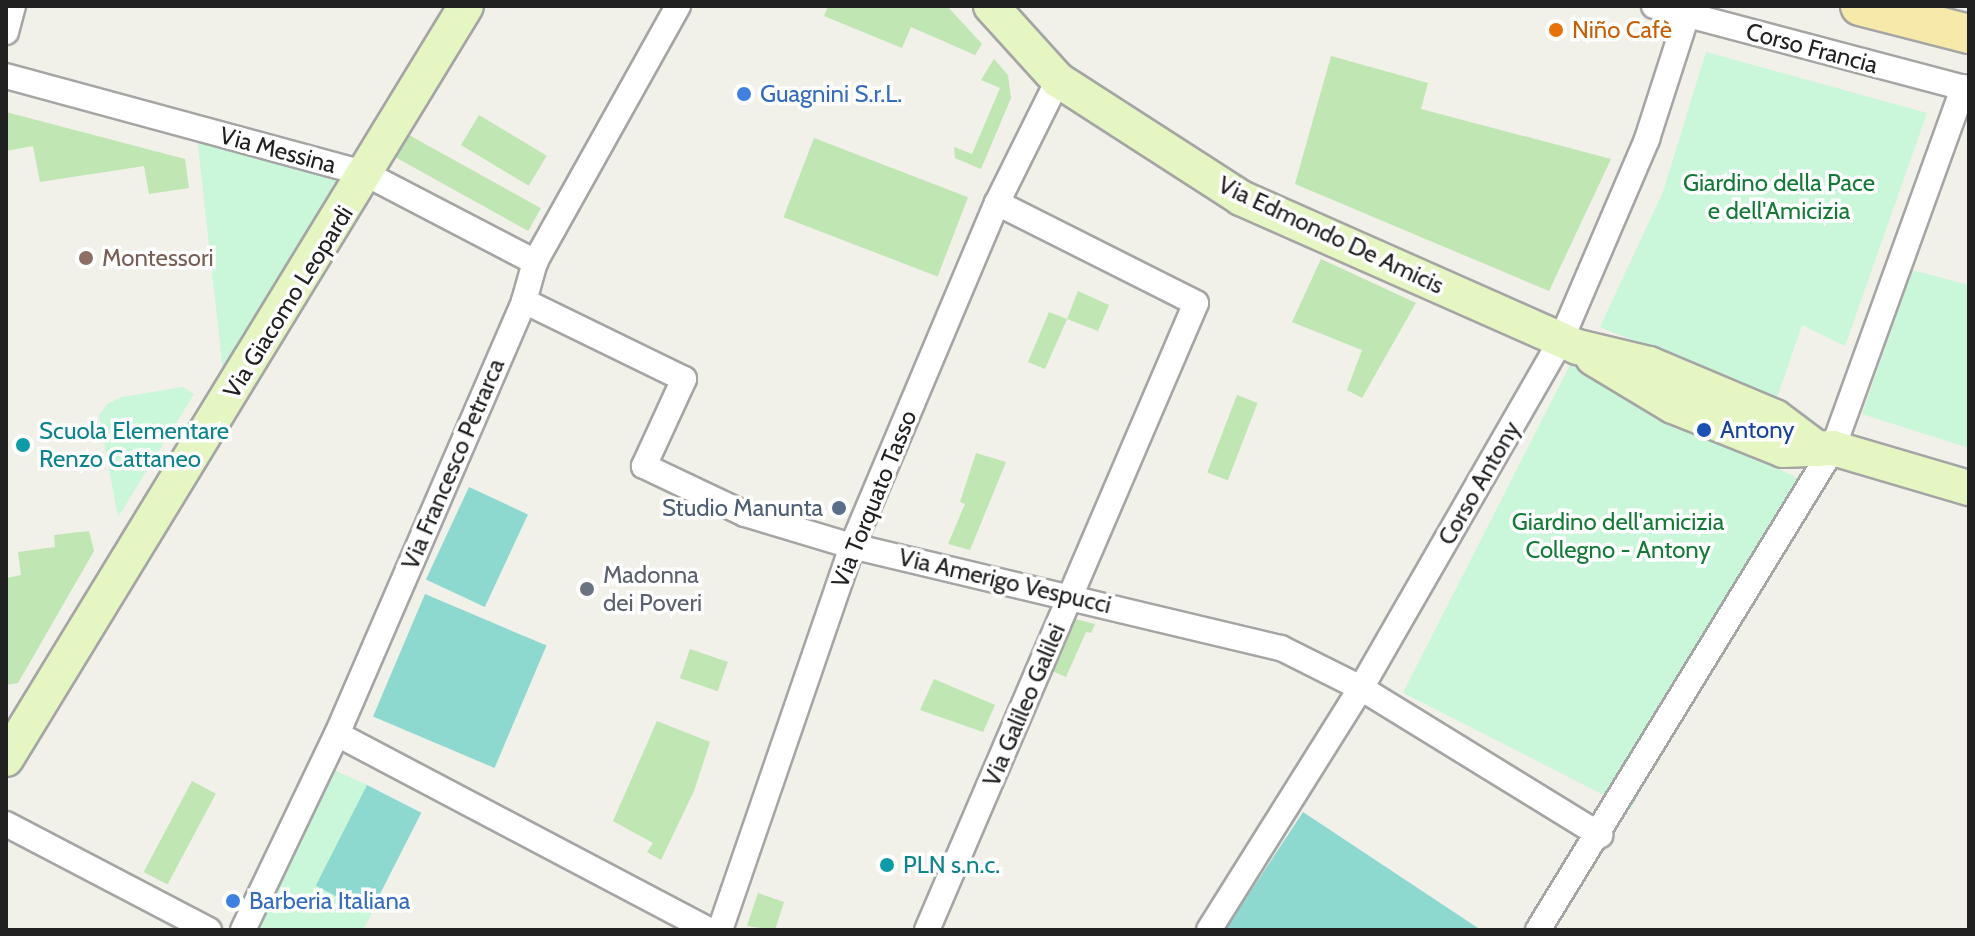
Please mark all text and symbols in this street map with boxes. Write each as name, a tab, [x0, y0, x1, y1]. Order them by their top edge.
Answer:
place label: Niño Cafè	[1572, 16, 1672, 44]
street label: Corso Francia	[1743, 17, 1881, 79]
marker: Niño Cafè	[1547, 21, 1565, 39]
place label: Guagnini S.r.L.	[760, 80, 902, 108]
marker: Guagnini S.r.L.	[735, 85, 753, 103]
street label: Via Messina	[217, 121, 339, 179]
park label: Giardino della Pace e dell'Amicizia	[1683, 169, 1875, 225]
street label: Via Edmondo De Amicis	[1214, 170, 1448, 300]
street label: Via Giacomo Leopardi	[217, 200, 359, 404]
place label: Montessori	[102, 244, 214, 272]
marker: Montessori	[77, 249, 95, 267]
street label: Via Francesco Petrarca	[396, 354, 510, 574]
street label: Via Torquato Tasso	[825, 406, 923, 592]
street label: Corso Antony	[1432, 416, 1526, 550]
place label: Antony	[1720, 416, 1794, 444]
place label: Scuola Elementare Renzo Cattaneo	[39, 417, 229, 473]
marker: Antony	[1695, 421, 1713, 439]
marker: Scuola Elementare Renzo Cattaneo	[14, 436, 32, 454]
place label: Studio Manunta	[662, 494, 823, 522]
marker: Studio Manunta	[830, 499, 848, 517]
park label: Giardino dell'amicizia Collegno - Antony	[1512, 508, 1724, 564]
street label: Via Amerigo Vespucci	[896, 543, 1114, 619]
place label: Madonna dei Poveri	[603, 561, 702, 617]
marker: Madonna dei Poveri	[578, 580, 596, 598]
street label: Via Galileo Galilei	[977, 619, 1071, 791]
place label: PLN s.n.c.	[903, 851, 1000, 879]
marker: PLN s.n.c.	[878, 856, 896, 874]
place label: Barberia Italiana	[249, 887, 410, 915]
marker: Barberia Italiana	[224, 892, 242, 910]

